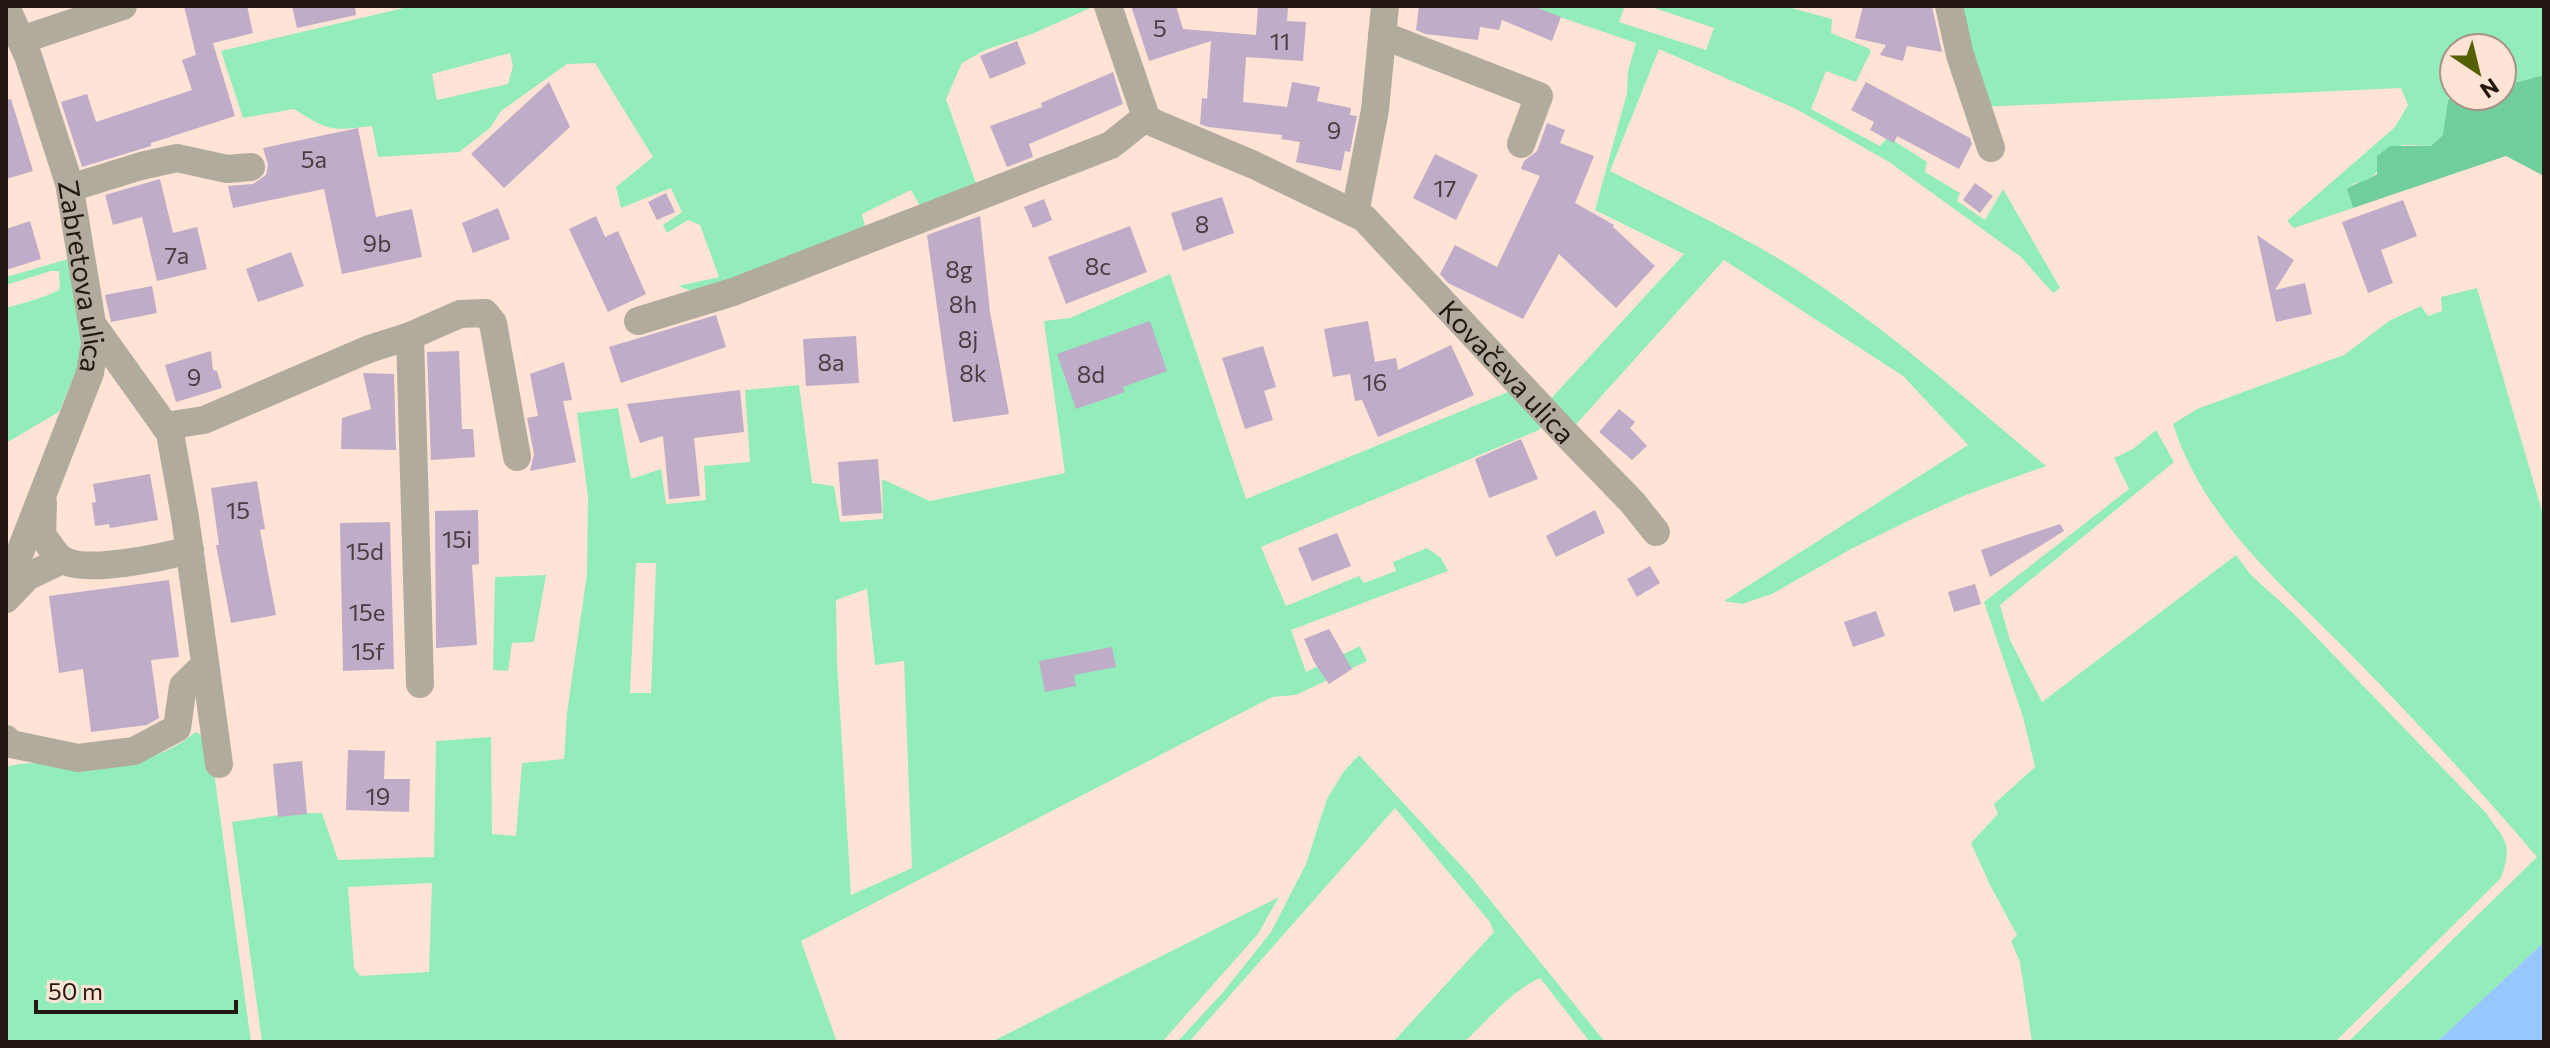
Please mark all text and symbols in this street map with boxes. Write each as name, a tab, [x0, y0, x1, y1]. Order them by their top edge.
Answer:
house number: 5	[1153, 13, 1167, 42]
house number: 11	[1270, 26, 1290, 55]
north arrow	[2438, 32, 2518, 112]
text: N	[2475, 73, 2504, 105]
house number: 9	[1327, 115, 1341, 144]
house number: 5a	[301, 144, 327, 173]
house number: 17	[1434, 173, 1456, 202]
street label: Zabretova ulica	[52, 177, 112, 376]
house number: 8	[1195, 209, 1209, 238]
house number: 9b	[363, 228, 391, 257]
house number: 7a	[165, 240, 189, 269]
house number: 8c	[1085, 251, 1111, 280]
house number: 8g	[945, 254, 973, 283]
house number: 8h	[949, 289, 977, 318]
street label: Kovačeva ulica	[1432, 293, 1583, 450]
house number: 8j	[958, 324, 978, 353]
house number: 8a	[817, 347, 845, 376]
house number: 8k	[959, 358, 987, 387]
house number: 8d	[1077, 359, 1105, 388]
house number: 9	[187, 362, 201, 391]
house number: 16	[1363, 367, 1387, 396]
house number: 15	[226, 495, 250, 524]
house number: 15i	[442, 524, 472, 553]
house number: 15d	[346, 536, 384, 565]
house number: 15e	[349, 597, 385, 626]
house number: 15f	[351, 636, 385, 665]
house number: 19	[366, 781, 390, 810]
scale bar	[36, 964, 236, 1014]
text: 50 m	[48, 976, 103, 1005]

